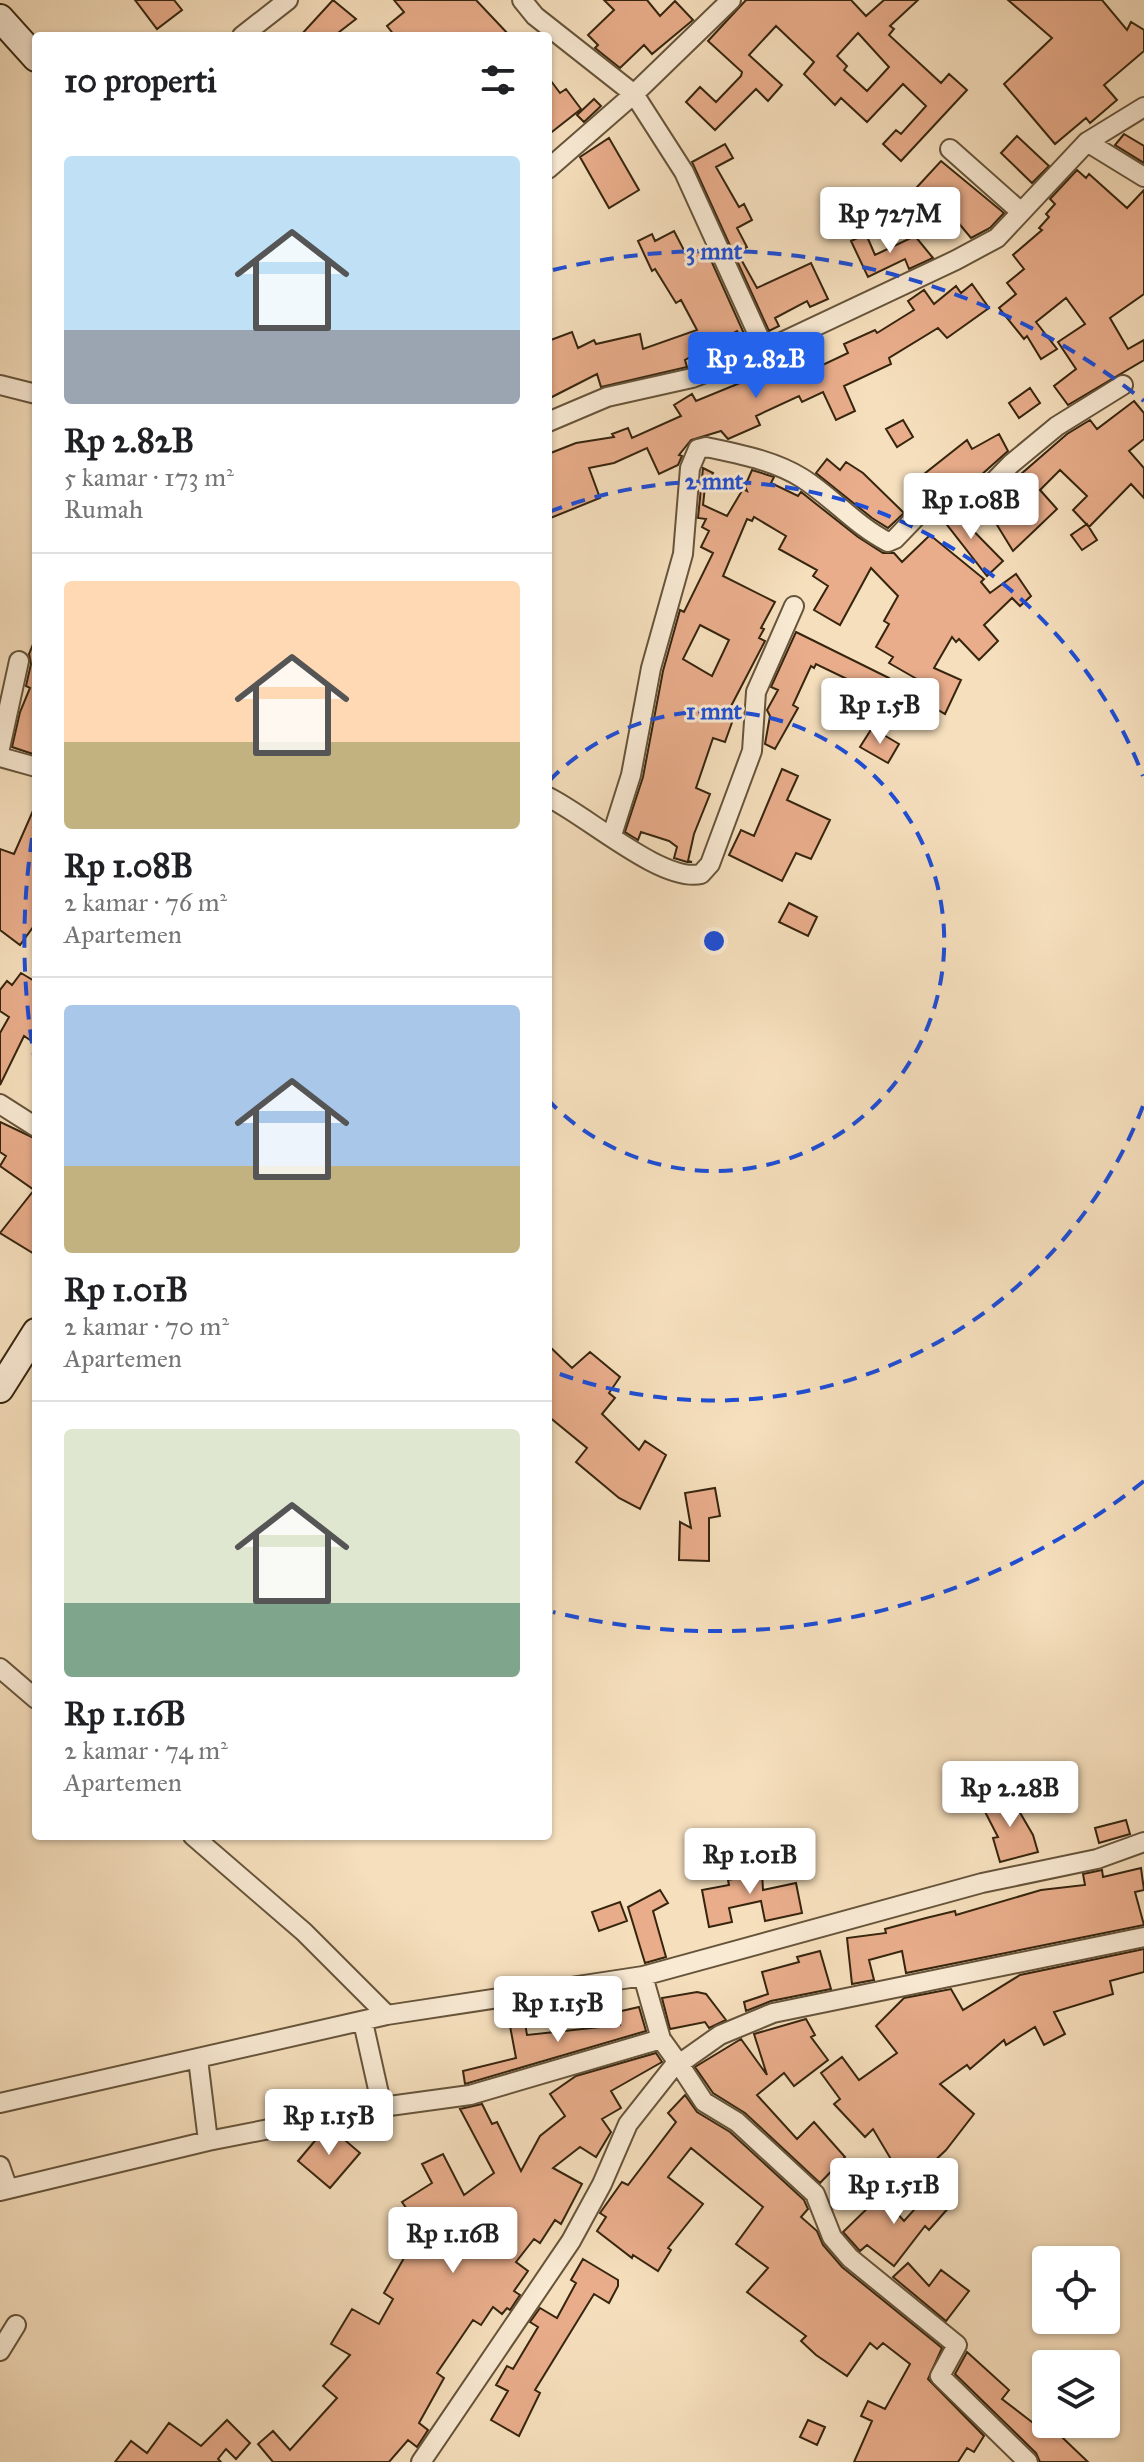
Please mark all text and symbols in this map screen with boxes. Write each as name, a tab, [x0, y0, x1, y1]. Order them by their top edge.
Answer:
icon: filters	[476, 58, 520, 102]
text: 10 properti	[64, 60, 217, 101]
pin: Rp 727M	[816, 187, 964, 255]
text: Rp 727M	[838, 197, 942, 229]
icon: home	[220, 208, 364, 352]
text: 3 mnt	[686, 236, 743, 266]
pin: Rp 2.82B	[673, 332, 839, 400]
text: Rp 2.82B	[706, 342, 806, 374]
text: Rp 2.82B	[64, 420, 194, 461]
text: 5 kamar · 173 m²	[64, 461, 234, 493]
text: 2 mnt	[685, 466, 744, 496]
pin: Rp 1.08B	[888, 473, 1054, 541]
text: Rp 1.08B	[922, 483, 1020, 515]
text: Rumah	[64, 493, 143, 525]
icon: home	[220, 633, 364, 777]
pin: Rp 1.5B	[806, 678, 954, 746]
text: Rp 1.5B	[839, 688, 921, 720]
text: 1 mnt	[686, 696, 743, 726]
text: Rp 1.08B	[64, 845, 193, 886]
text: 2 kamar · 76 m²	[64, 886, 227, 918]
text: Apartemen	[64, 918, 182, 950]
centre of rings	[700, 927, 728, 955]
icon: home	[220, 1057, 364, 1201]
text: Rp 1.01B	[64, 1269, 188, 1310]
text: 2 kamar · 70 m²	[64, 1310, 229, 1342]
text: Apartemen	[64, 1342, 182, 1374]
icon: home	[220, 1481, 364, 1625]
text: Rp 1.16B	[64, 1693, 186, 1734]
text: 2 kamar · 74 m²	[64, 1734, 228, 1766]
pin: Rp 2.28B	[927, 1761, 1093, 1829]
text: Apartemen	[64, 1766, 182, 1798]
text: Rp 2.28B	[960, 1771, 1060, 1803]
pin: Rp 1.01B	[667, 1828, 833, 1896]
text: Rp 1.01B	[703, 1838, 797, 1870]
pin: Rp 1.15B	[475, 1976, 641, 2044]
text: Rp 1.15B	[512, 1986, 604, 2018]
pin: Rp 1.15B	[246, 2089, 412, 2157]
text: Rp 1.15B	[283, 2099, 375, 2131]
pin: Rp 1.51B	[811, 2158, 977, 2226]
text: Rp 1.51B	[848, 2168, 940, 2200]
pin: Rp 1.16B	[370, 2207, 536, 2275]
text: Rp 1.16B	[406, 2217, 500, 2249]
map controls	[1032, 2246, 1120, 2438]
button: locate	[1032, 2246, 1120, 2334]
button: layers	[1032, 2350, 1120, 2438]

